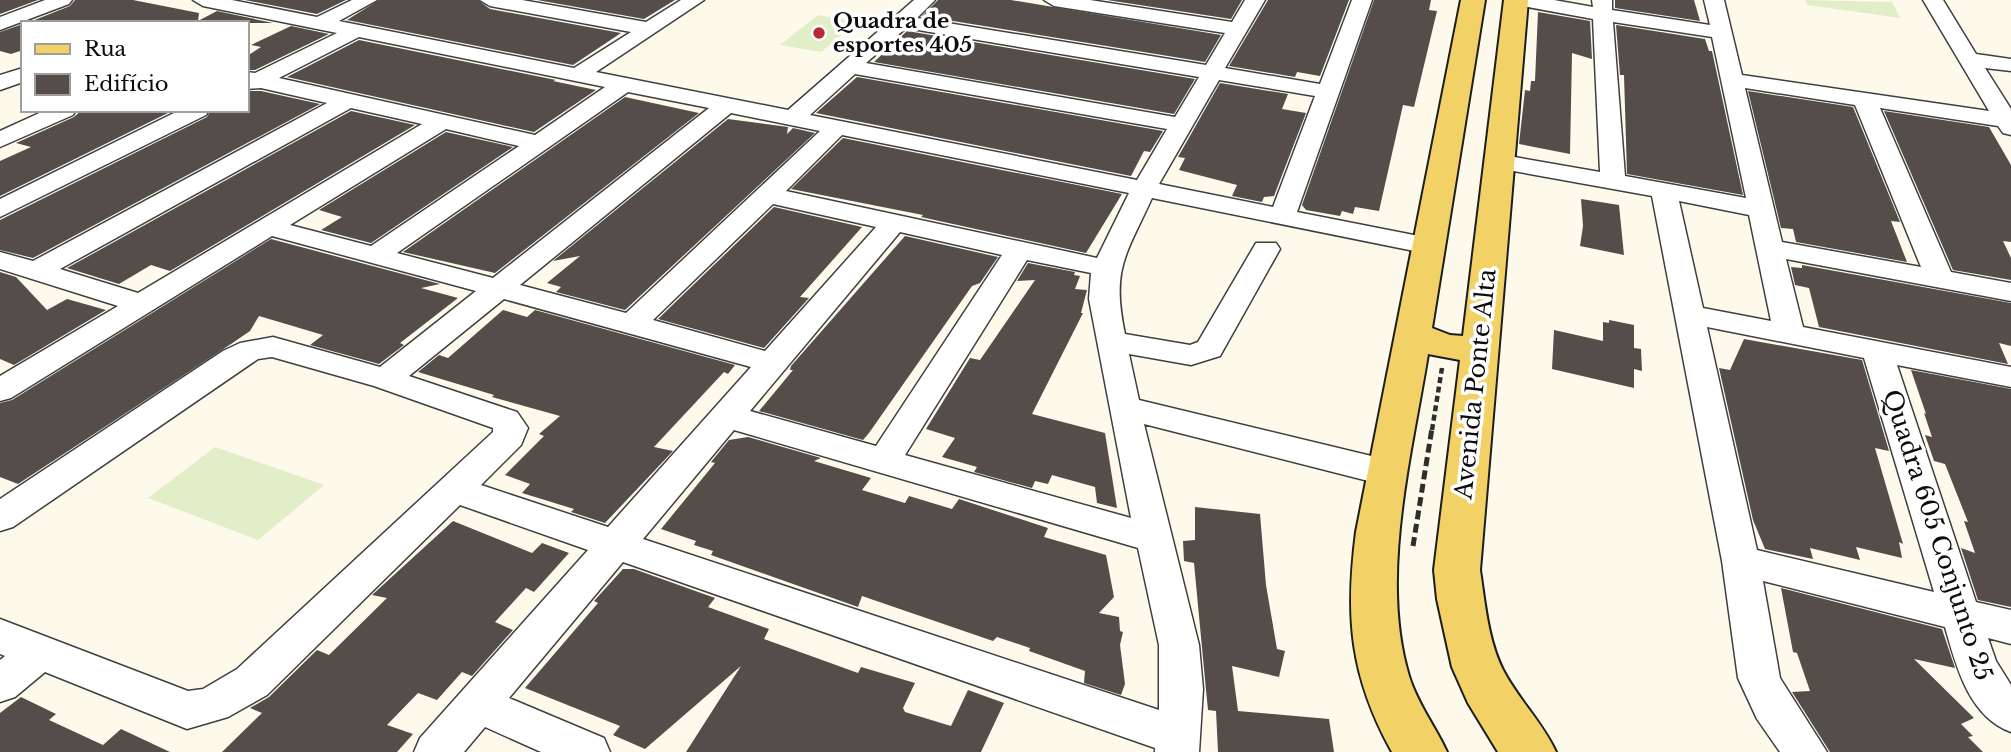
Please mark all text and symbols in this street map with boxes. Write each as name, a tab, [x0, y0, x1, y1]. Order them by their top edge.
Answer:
place label: Quadra de esportes 405	[833, 8, 972, 58]
legend	[21, 21, 248, 112]
marker: Quadra de esportes 405	[811, 25, 827, 41]
text: Rua	[84, 36, 127, 62]
text: Edifício	[84, 71, 169, 97]
street label: Avenida Ponte Alta	[1448, 267, 1502, 502]
street label: Quadra 605 Conjunto 25	[1877, 386, 1999, 684]

